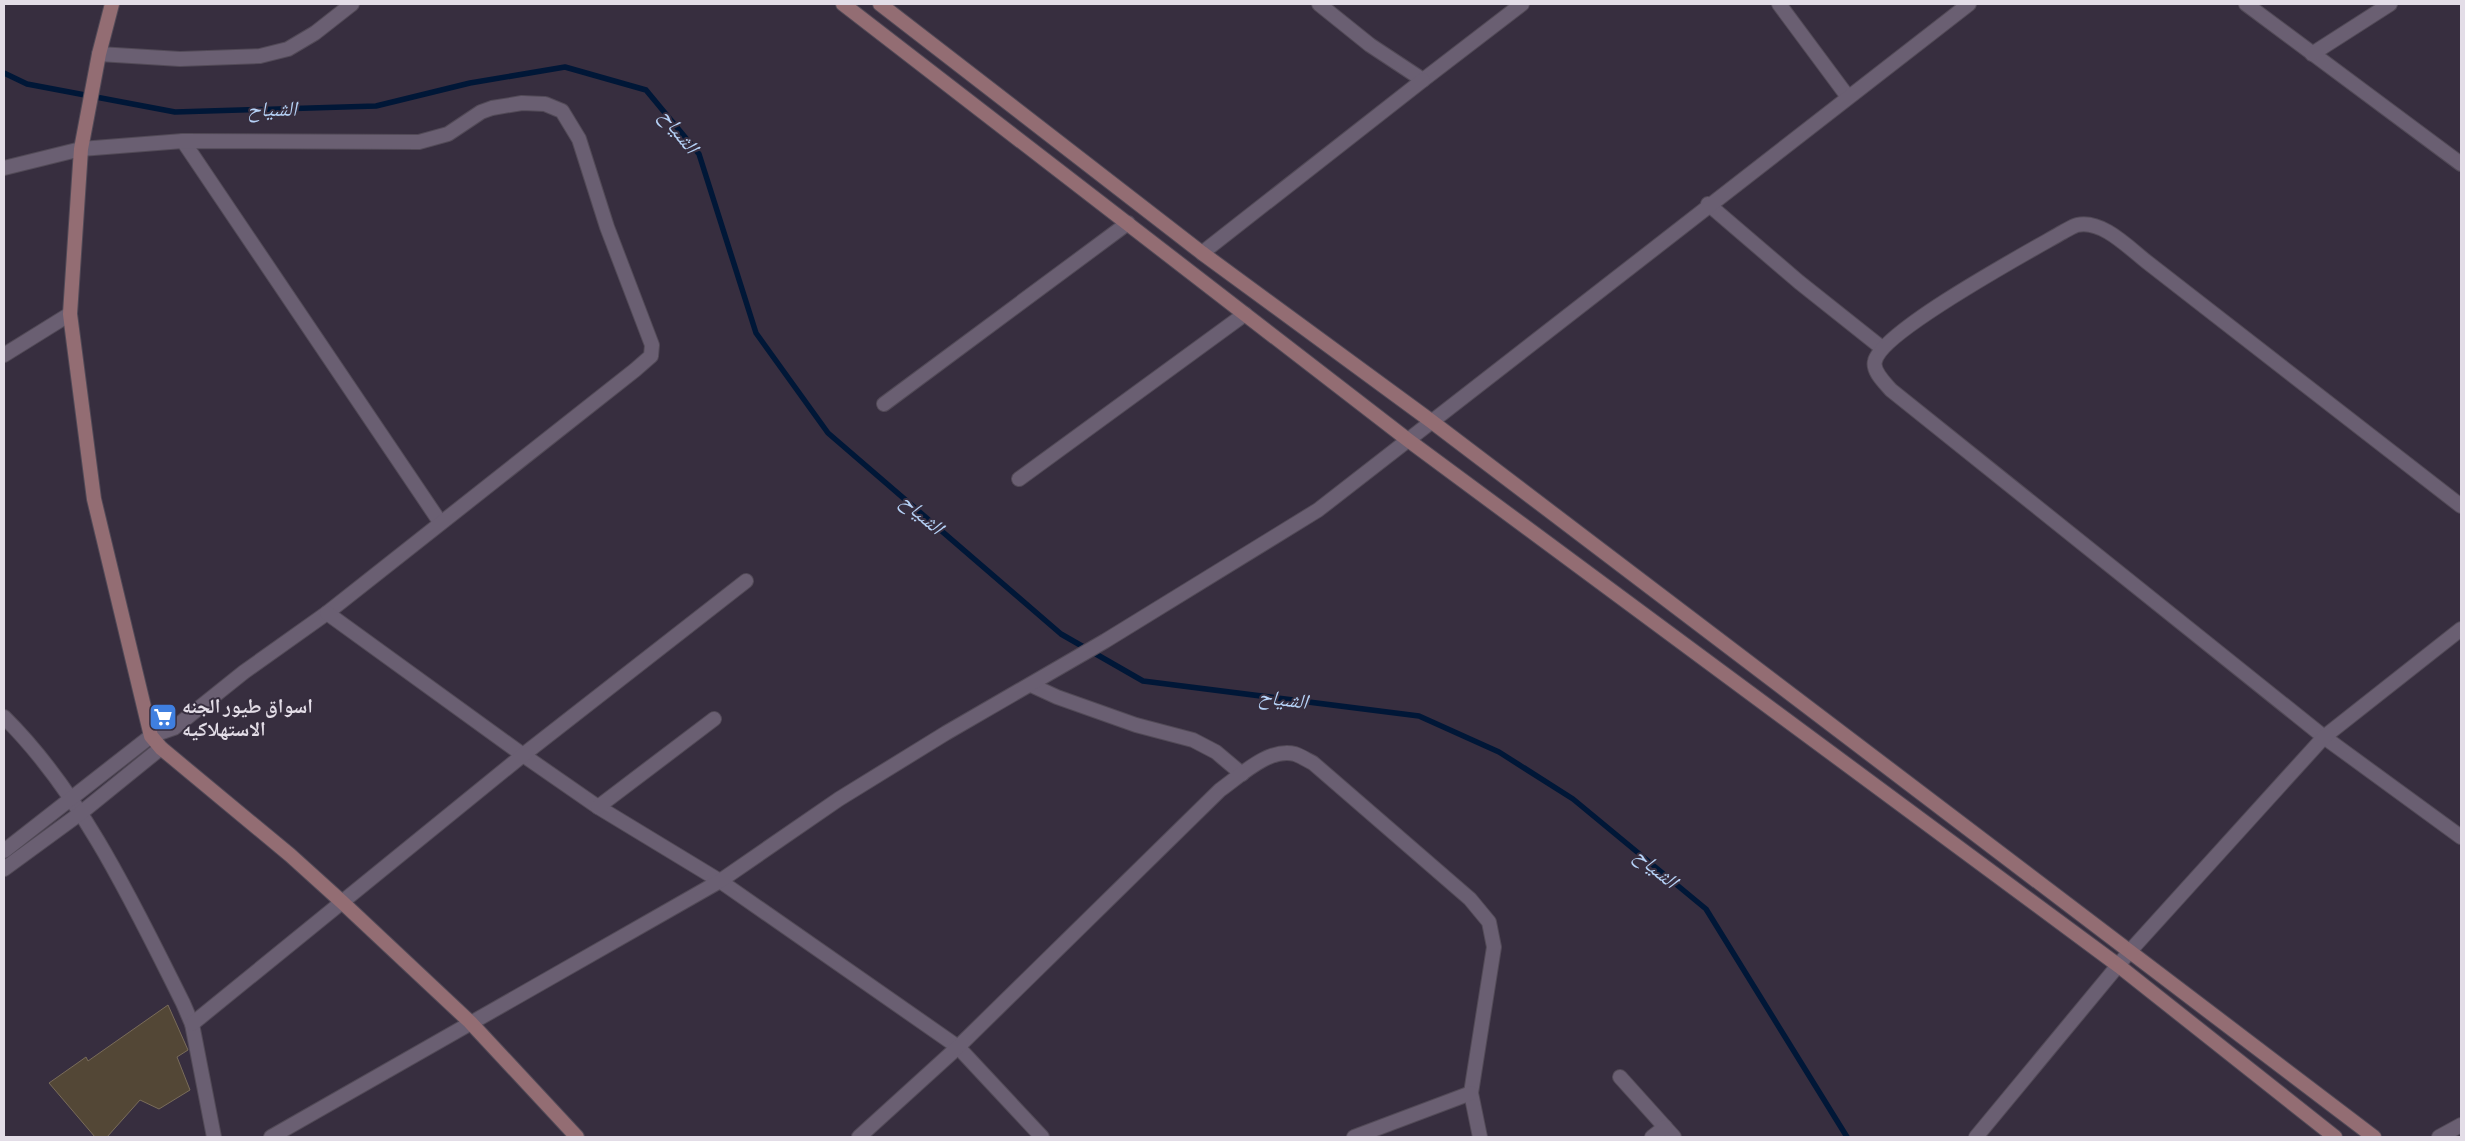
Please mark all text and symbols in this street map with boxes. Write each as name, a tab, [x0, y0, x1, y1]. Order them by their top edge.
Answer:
water label: الشياح	[247, 99, 299, 123]
water label: الشياح	[653, 105, 703, 161]
water label: الشياح	[894, 490, 949, 542]
water label: الشياح	[1257, 686, 1311, 716]
place label: اسواق طيور الجنه الاستهلاكيه	[182, 697, 313, 741]
supermarket icon: اسواق طيور الجنه الاستهلاكيه	[148, 702, 178, 732]
water label: الشياح	[1628, 844, 1683, 896]

